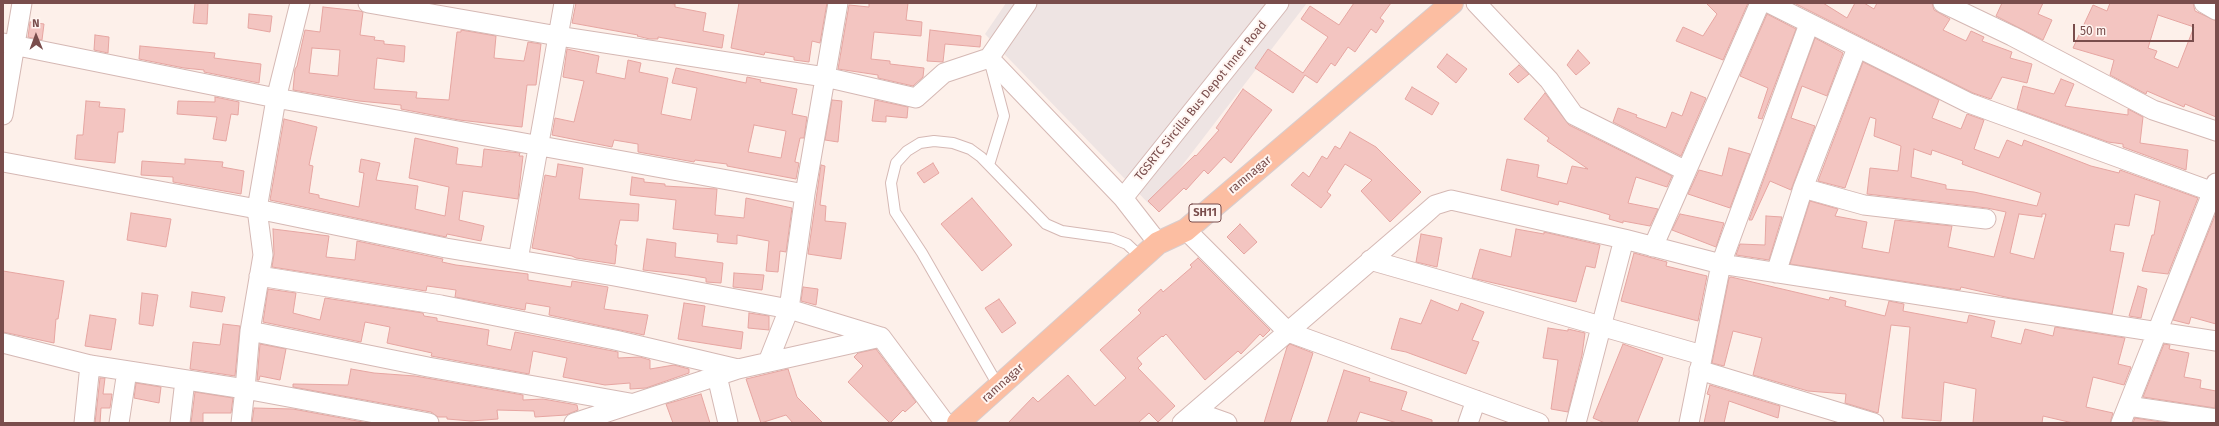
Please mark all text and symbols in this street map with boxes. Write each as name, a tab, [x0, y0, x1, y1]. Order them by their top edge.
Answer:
north arrow	[16, 16, 56, 56]
scale bar	[2075, 16, 2196, 42]
text: N	[32, 17, 40, 30]
street label: TGSRTC Sircilla Bus Depot Inner Road	[1132, 18, 1270, 184]
text: 50 m	[2080, 24, 2106, 38]
street label: ramnagar	[1226, 153, 1274, 197]
road number: SH11	[1189, 204, 1221, 222]
street label: ramnagar	[979, 360, 1027, 406]

